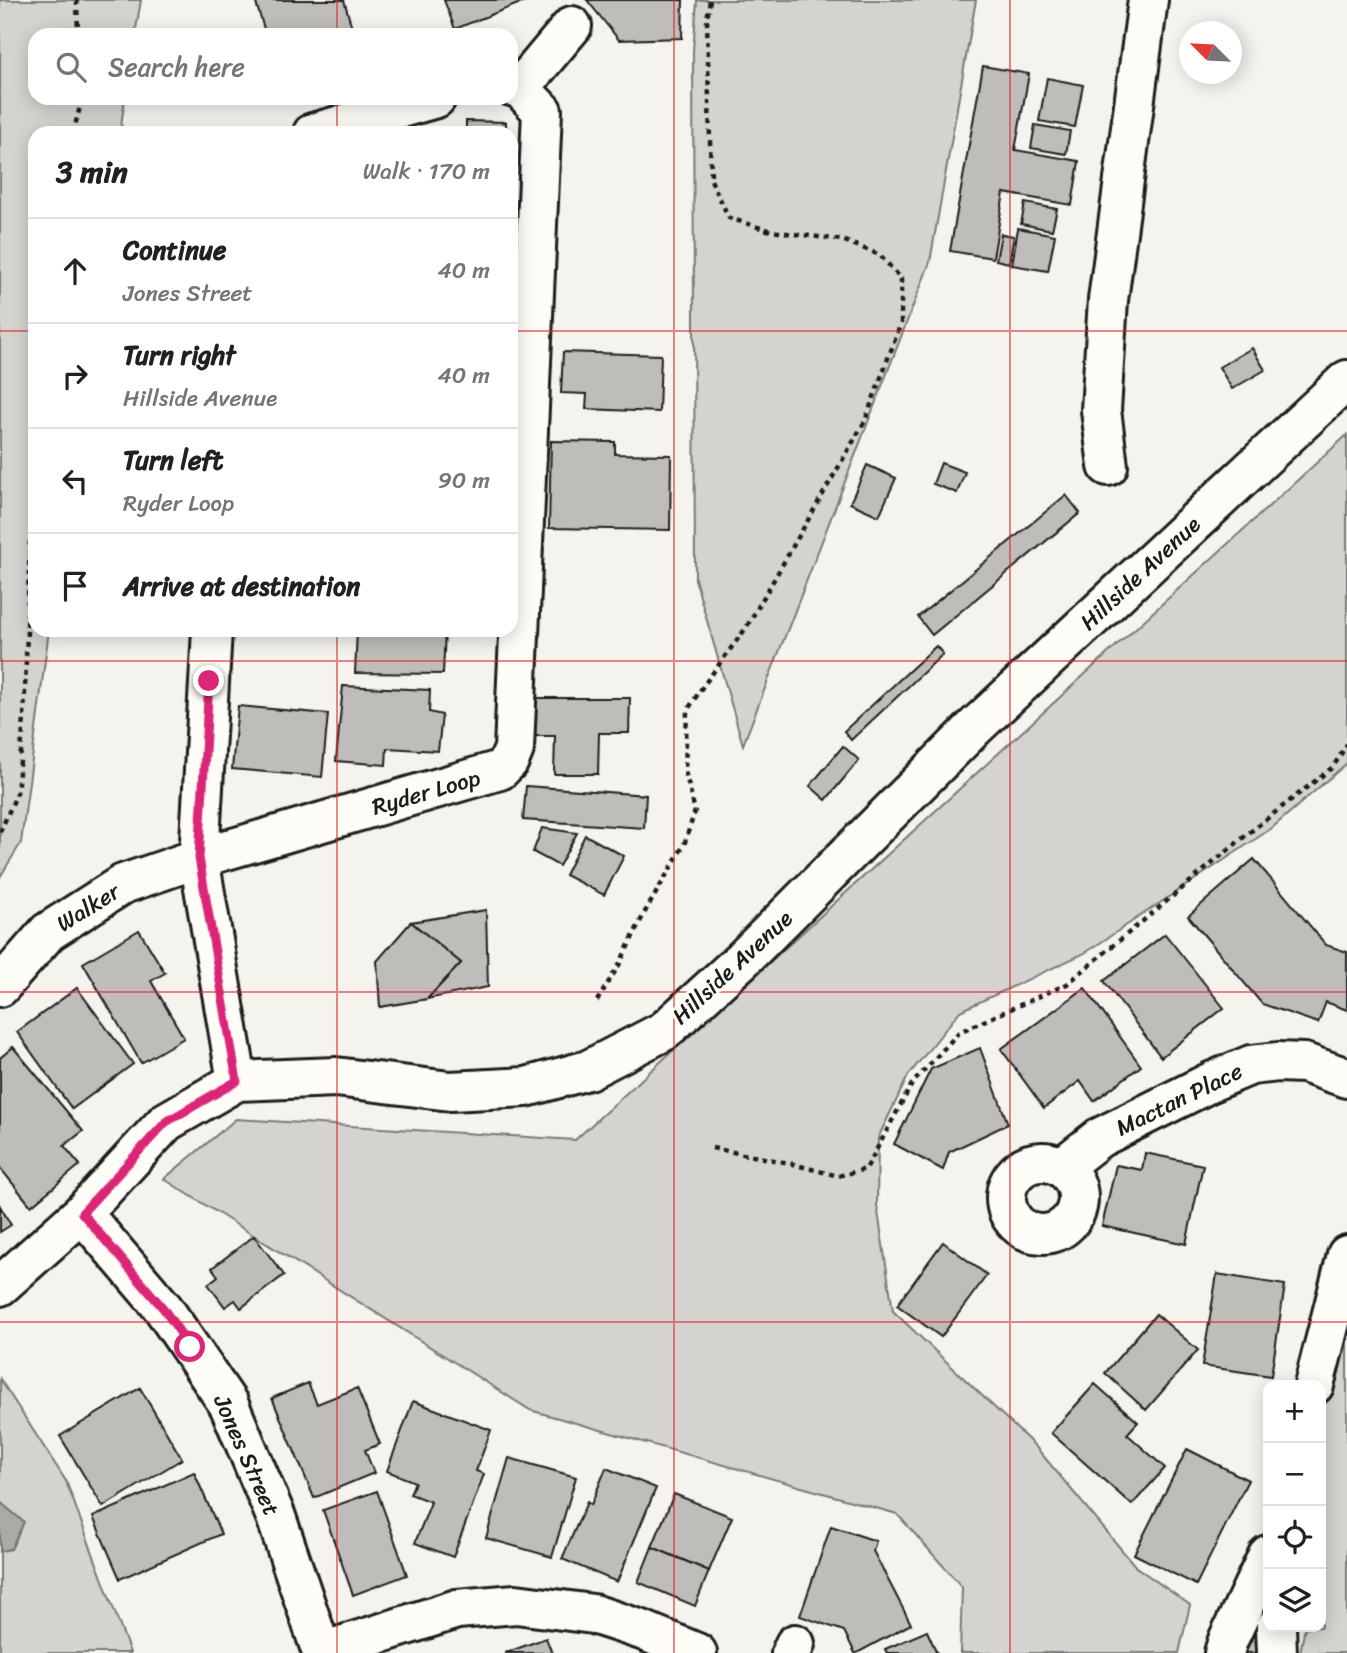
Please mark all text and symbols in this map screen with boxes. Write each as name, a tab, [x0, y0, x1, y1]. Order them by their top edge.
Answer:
north arrow	[1179, 21, 1242, 84]
search box	[28, 28, 518, 105]
text: Search here	[108, 44, 245, 90]
icon: search	[52, 48, 90, 86]
text: 3 min	[56, 145, 128, 199]
text: Walk · 170 m	[363, 151, 490, 192]
text: Continue	[123, 227, 226, 273]
text: 40 m	[437, 250, 490, 291]
icon: ahead	[56, 252, 94, 290]
text: Jones Street	[123, 273, 252, 314]
text: Turn right	[123, 332, 236, 378]
text: 40 m	[437, 355, 490, 396]
icon: right	[56, 357, 94, 395]
text: Hillside Avenue	[123, 378, 277, 419]
text: Turn left	[123, 437, 223, 483]
text: 90 m	[438, 460, 490, 501]
icon: left	[56, 462, 94, 500]
text: Ryder Loop	[123, 483, 234, 524]
street label: Hillside Avenue	[1070, 506, 1211, 641]
text: Arrive at destination	[123, 563, 360, 609]
icon: arrive	[56, 567, 94, 605]
route end	[193, 665, 224, 696]
street label: Ryder Loop	[367, 757, 485, 827]
street label: Walker	[48, 871, 130, 943]
street label: Hillside Avenue	[662, 900, 803, 1035]
street label: Mactan Place	[1109, 1051, 1250, 1148]
route start	[174, 1331, 205, 1362]
map controls	[1263, 1380, 1326, 1632]
button: +	[1263, 1380, 1326, 1443]
street label: Jones Street	[201, 1387, 292, 1523]
button: −	[1263, 1443, 1326, 1506]
button: locate	[1263, 1506, 1326, 1569]
button: layers	[1263, 1569, 1326, 1632]

